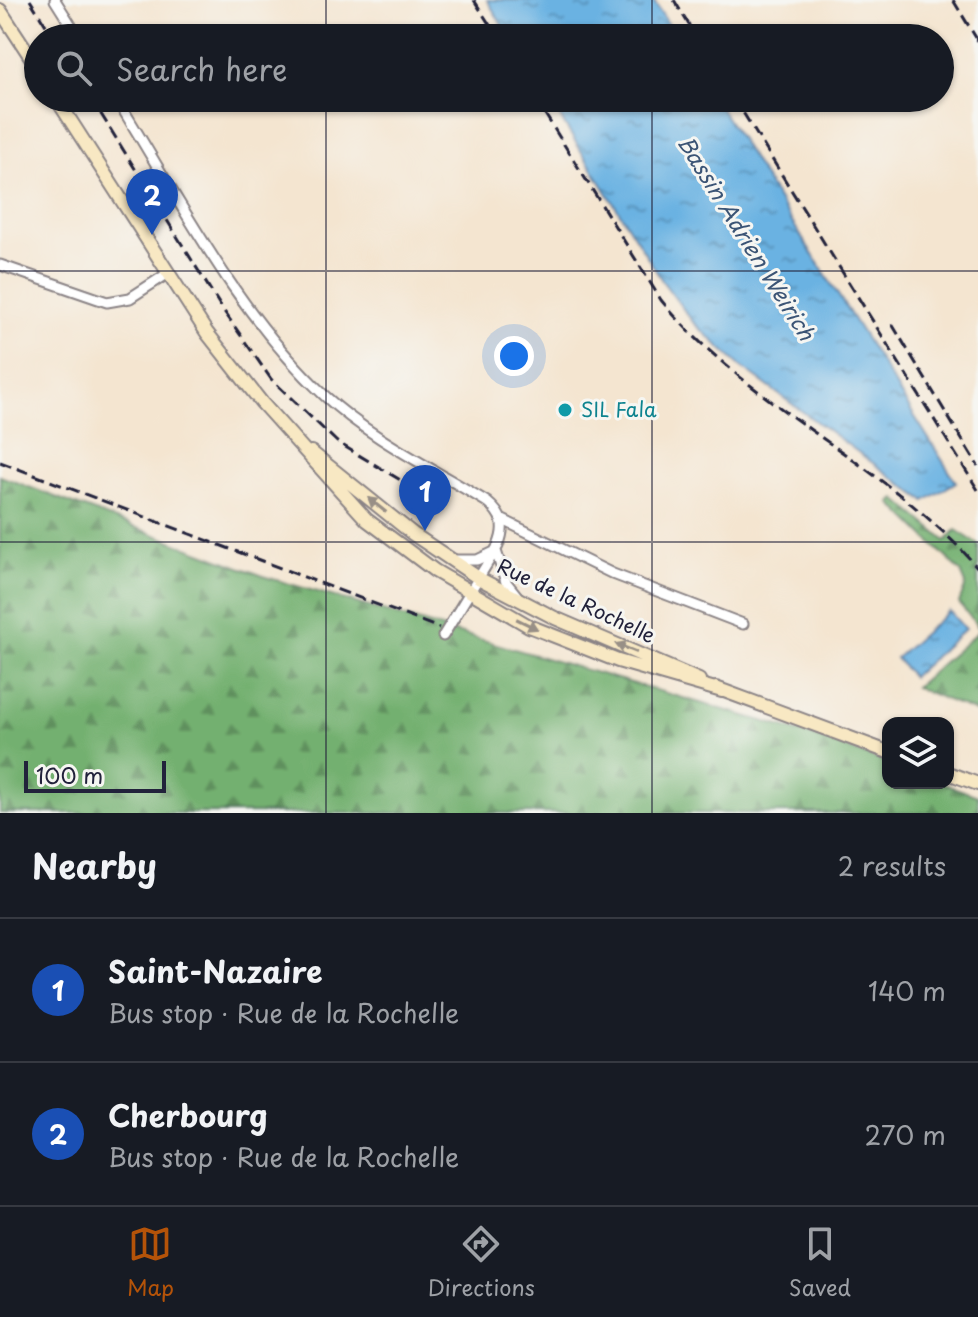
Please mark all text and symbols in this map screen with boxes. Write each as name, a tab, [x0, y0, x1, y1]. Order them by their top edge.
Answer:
search box	[24, 24, 954, 112]
icon: search	[52, 46, 96, 90]
text: Search here	[116, 46, 288, 91]
water label: Bassin Adrien Weirich	[671, 128, 824, 347]
pin: 2	[126, 169, 178, 235]
your location	[494, 336, 534, 376]
place label: SIL Fala	[581, 394, 657, 424]
marker: SIL Fala	[556, 401, 574, 419]
pin: 1	[399, 465, 451, 531]
one-way arrow	[367, 498, 387, 514]
street label: Rue de la Rochelle	[492, 550, 660, 650]
one-way arrow	[515, 617, 538, 631]
one-way arrow	[614, 641, 638, 654]
map controls	[882, 717, 954, 789]
button: layers	[882, 717, 954, 789]
scale bar	[24, 757, 166, 793]
text: 100 m	[36, 758, 103, 791]
text: Nearby	[32, 839, 157, 891]
text: 2 results	[838, 846, 946, 885]
text: Saint-Nazaire	[108, 948, 323, 993]
text: 1	[52, 971, 64, 1010]
text: 140 m	[868, 971, 946, 1010]
text: Bus stop · Rue de la Rochelle	[108, 993, 459, 1032]
text: Cherbourg	[108, 1092, 267, 1137]
text: 2	[49, 1115, 67, 1154]
text: 270 m	[865, 1115, 946, 1154]
text: Bus stop · Rue de la Rochelle	[108, 1137, 459, 1176]
tab: Map	[127, 1222, 174, 1303]
tab: Directions	[428, 1222, 535, 1303]
tab: Saved	[789, 1222, 851, 1303]

